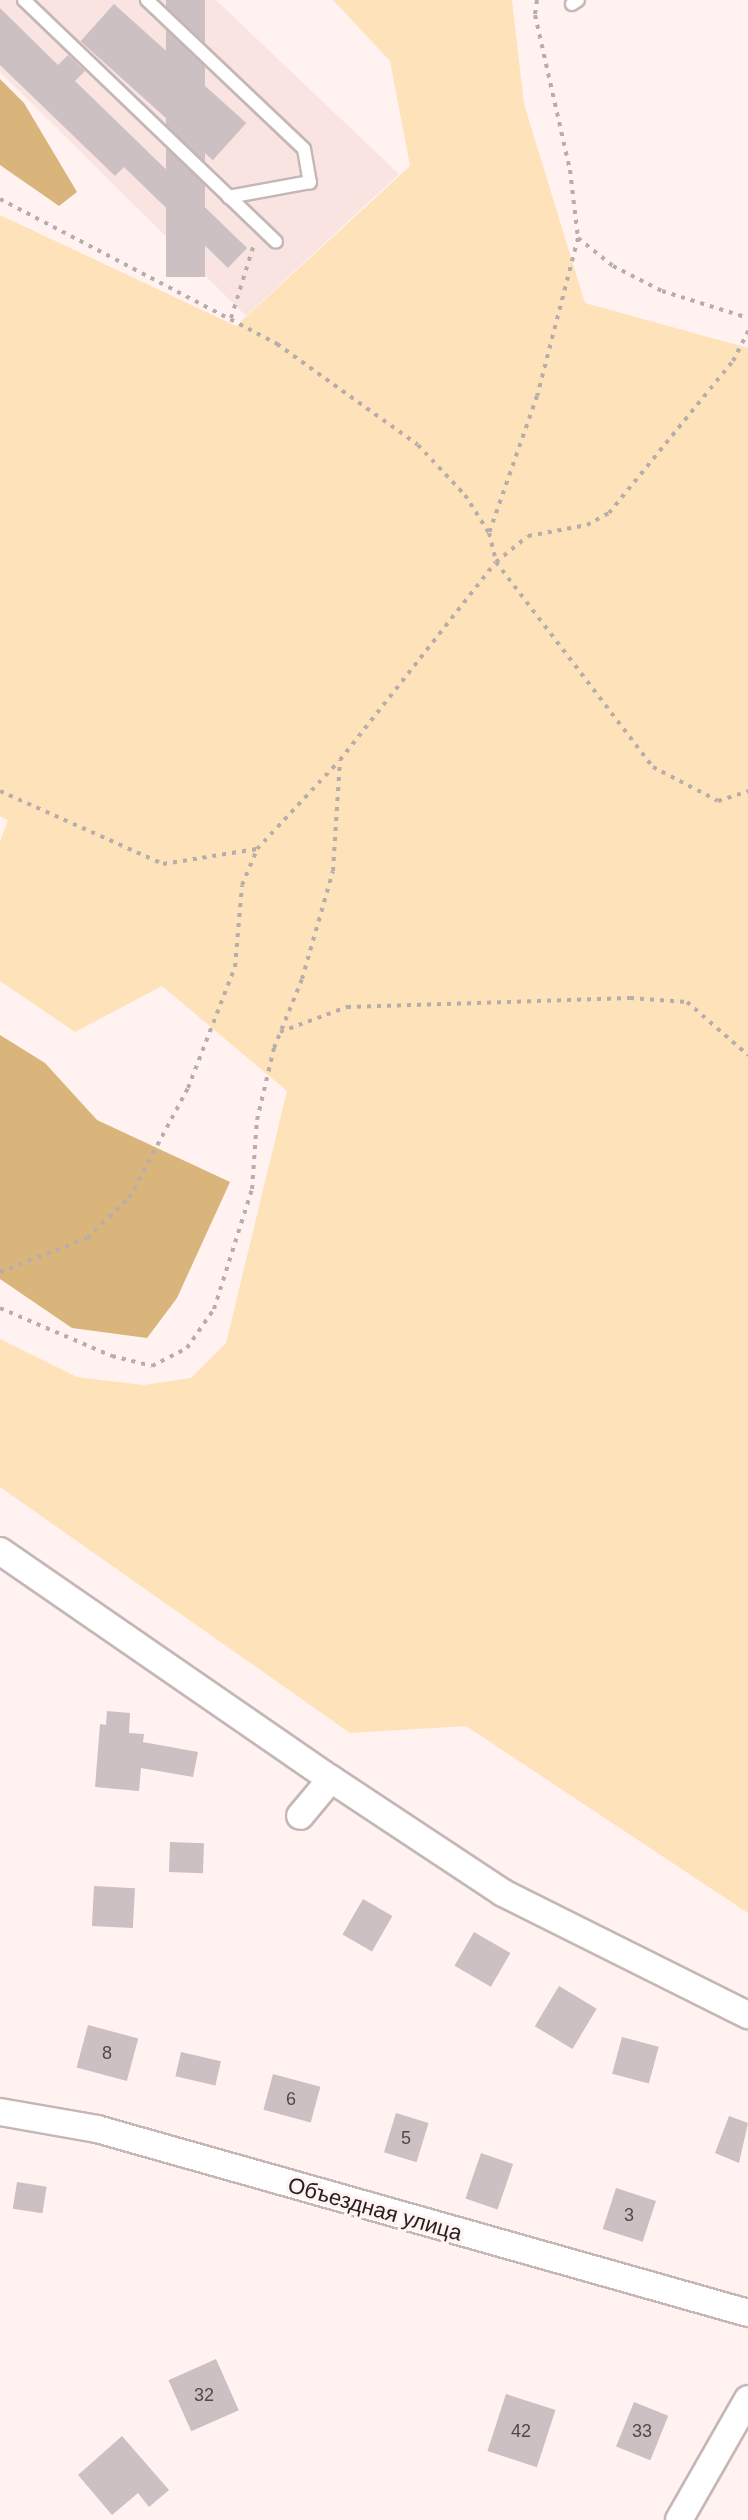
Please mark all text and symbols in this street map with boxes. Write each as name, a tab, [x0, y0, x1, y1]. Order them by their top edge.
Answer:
house number: 8	[102, 2042, 112, 2064]
house number: 6	[286, 2088, 296, 2110]
house number: 5	[401, 2127, 411, 2149]
street label: Объездная улица	[285, 2172, 465, 2246]
house number: 3	[624, 2204, 634, 2226]
house number: 32	[194, 2384, 214, 2406]
house number: 42	[511, 2420, 531, 2442]
house number: 33	[632, 2420, 652, 2442]

